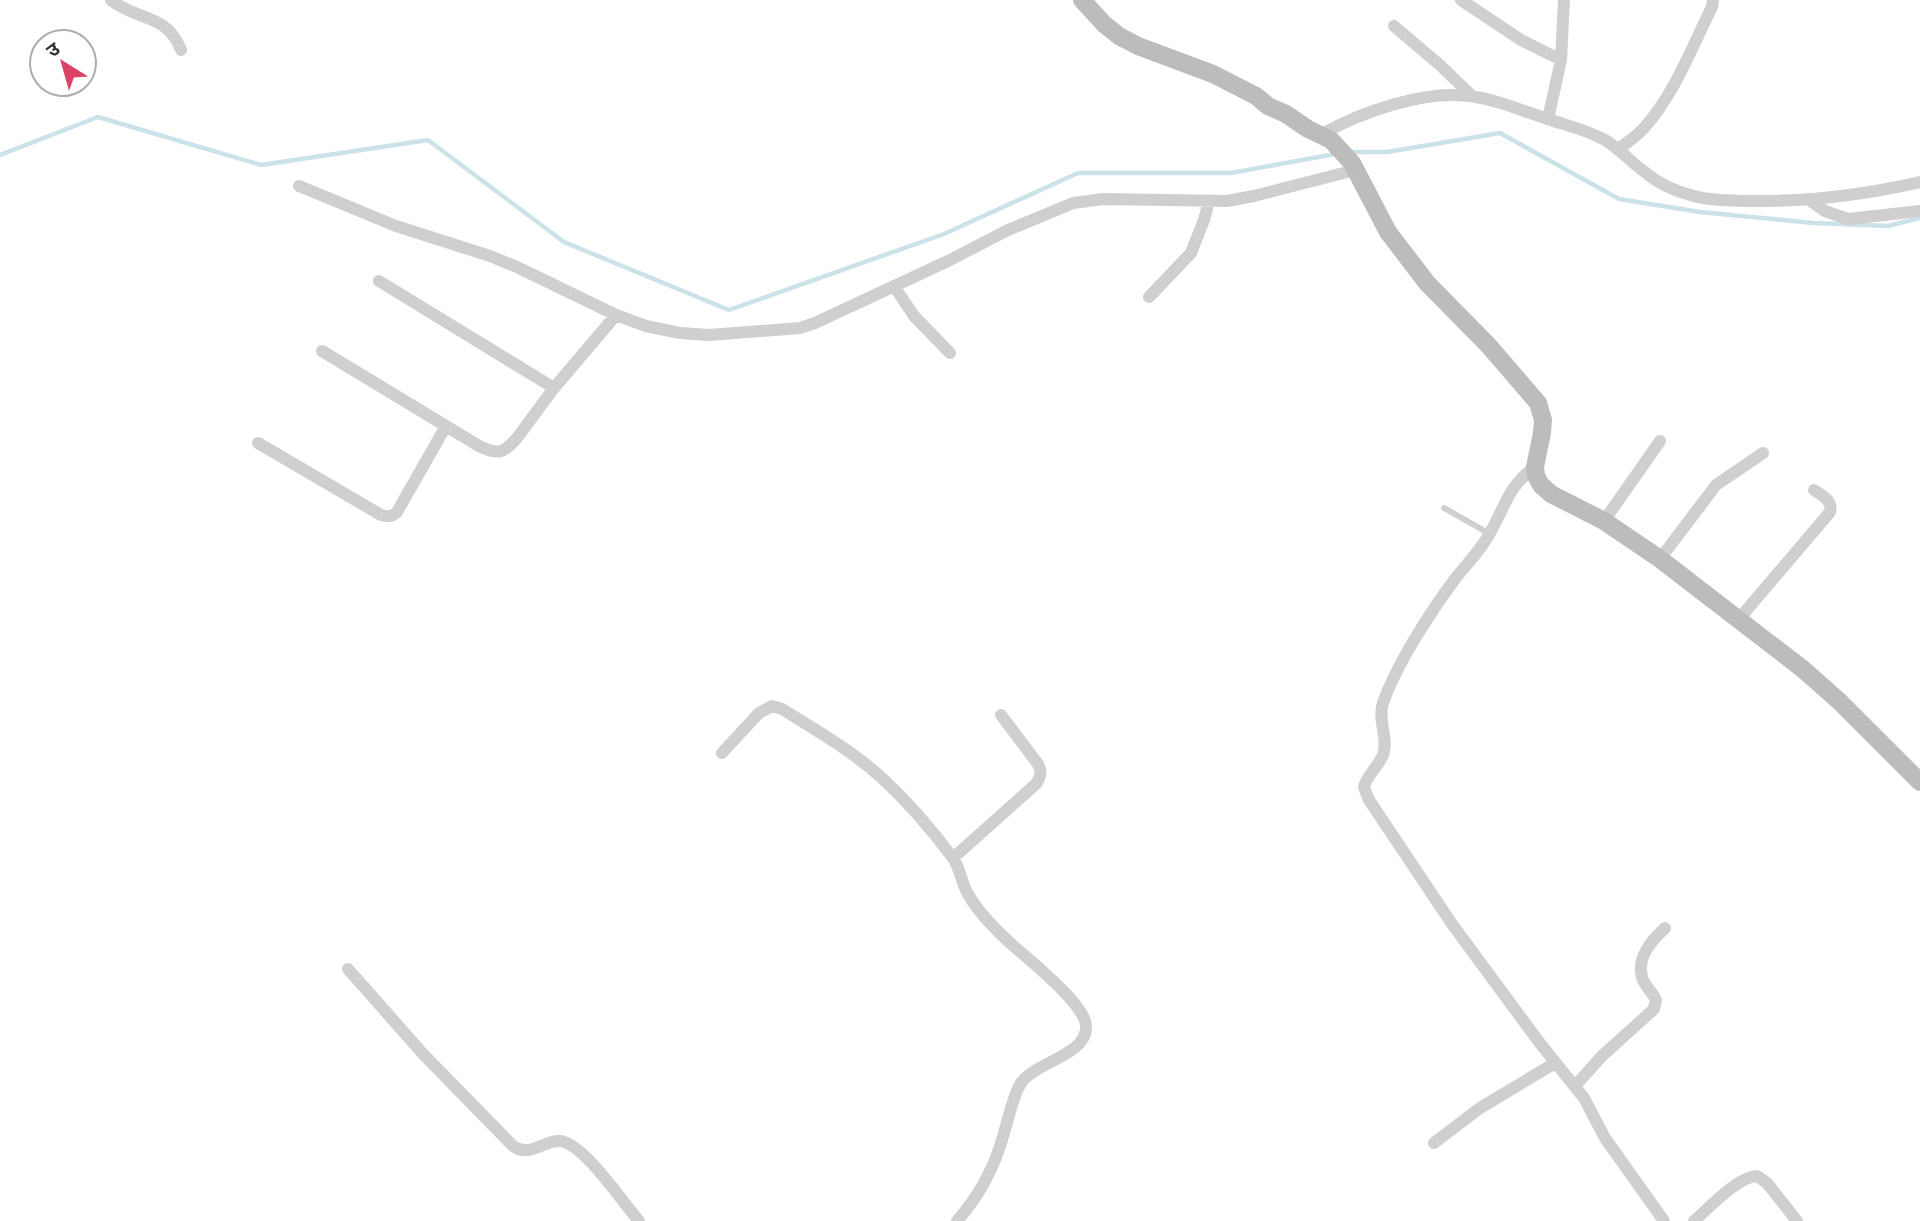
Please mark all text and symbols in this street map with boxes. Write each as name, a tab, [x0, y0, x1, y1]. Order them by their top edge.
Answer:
north arrow	[28, 28, 98, 98]
text: उ	[42, 37, 65, 62]

